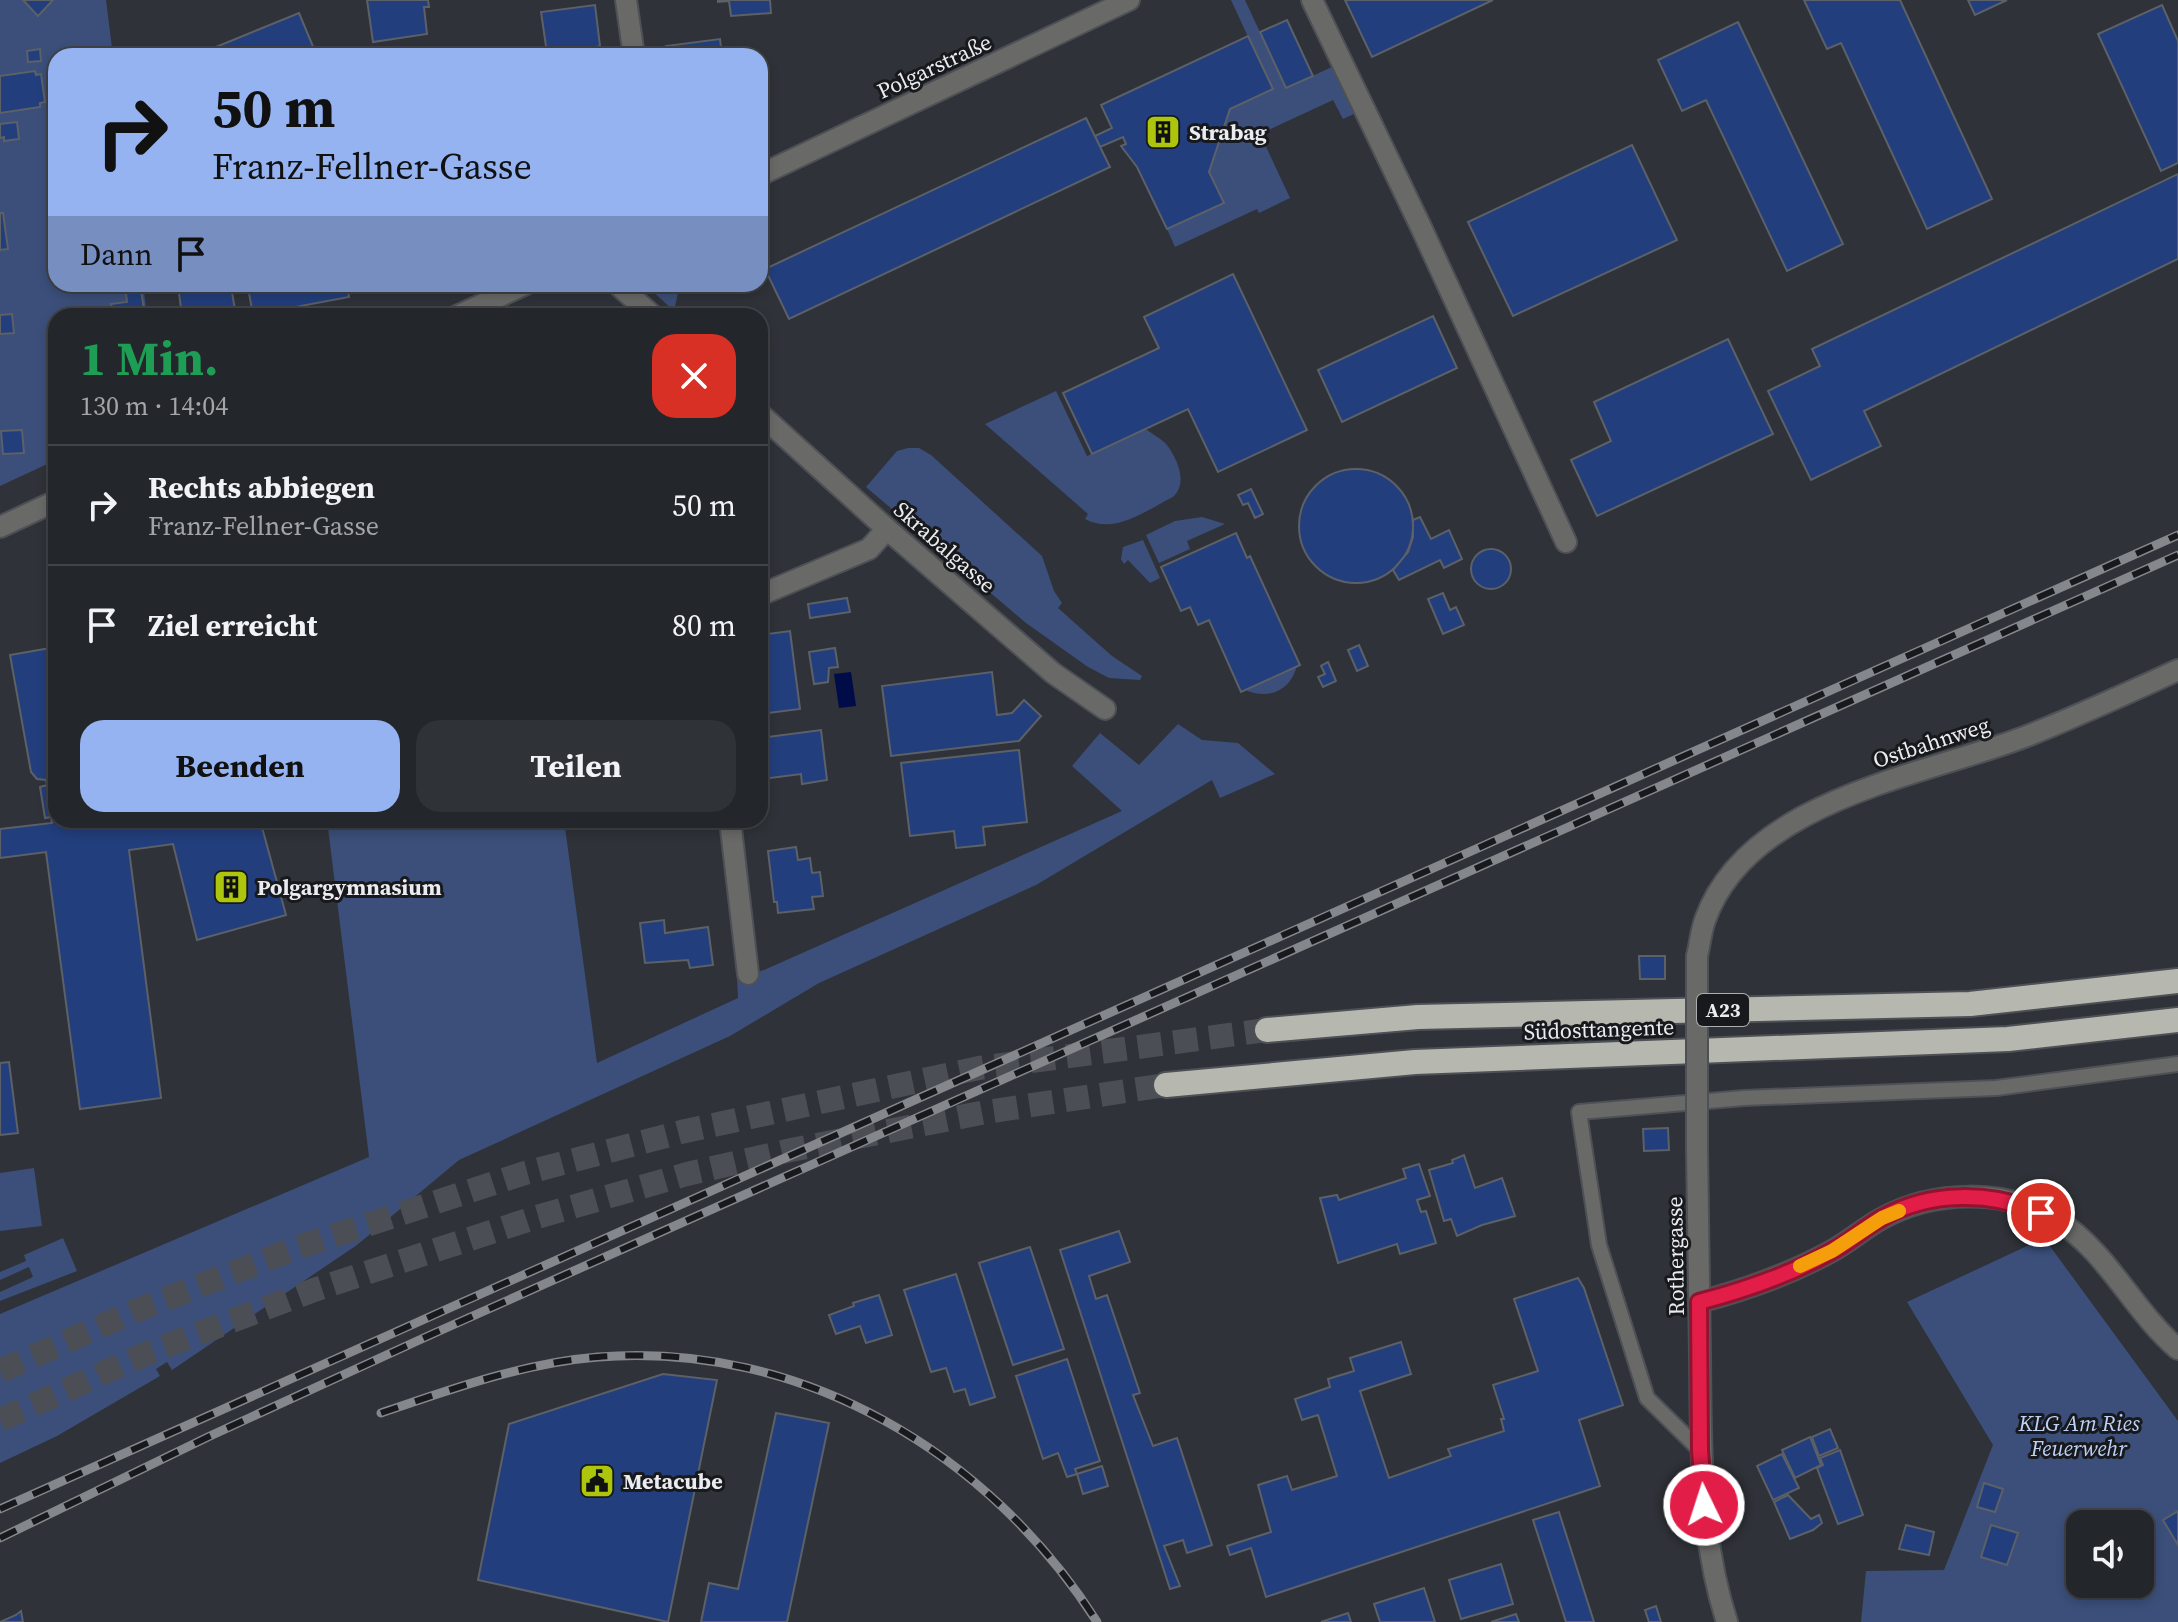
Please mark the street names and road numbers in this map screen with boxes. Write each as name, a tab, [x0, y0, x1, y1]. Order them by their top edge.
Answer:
street label: Polgarstraße	[872, 26, 996, 106]
street label: Skrabalgasse	[888, 494, 1002, 600]
street label: Ostbahnweg	[1869, 709, 1993, 775]
road number: A23	[1697, 994, 1749, 1026]
street label: Südosttangente	[1523, 1011, 1675, 1047]
street label: Rothergasse	[1659, 1196, 1691, 1316]

